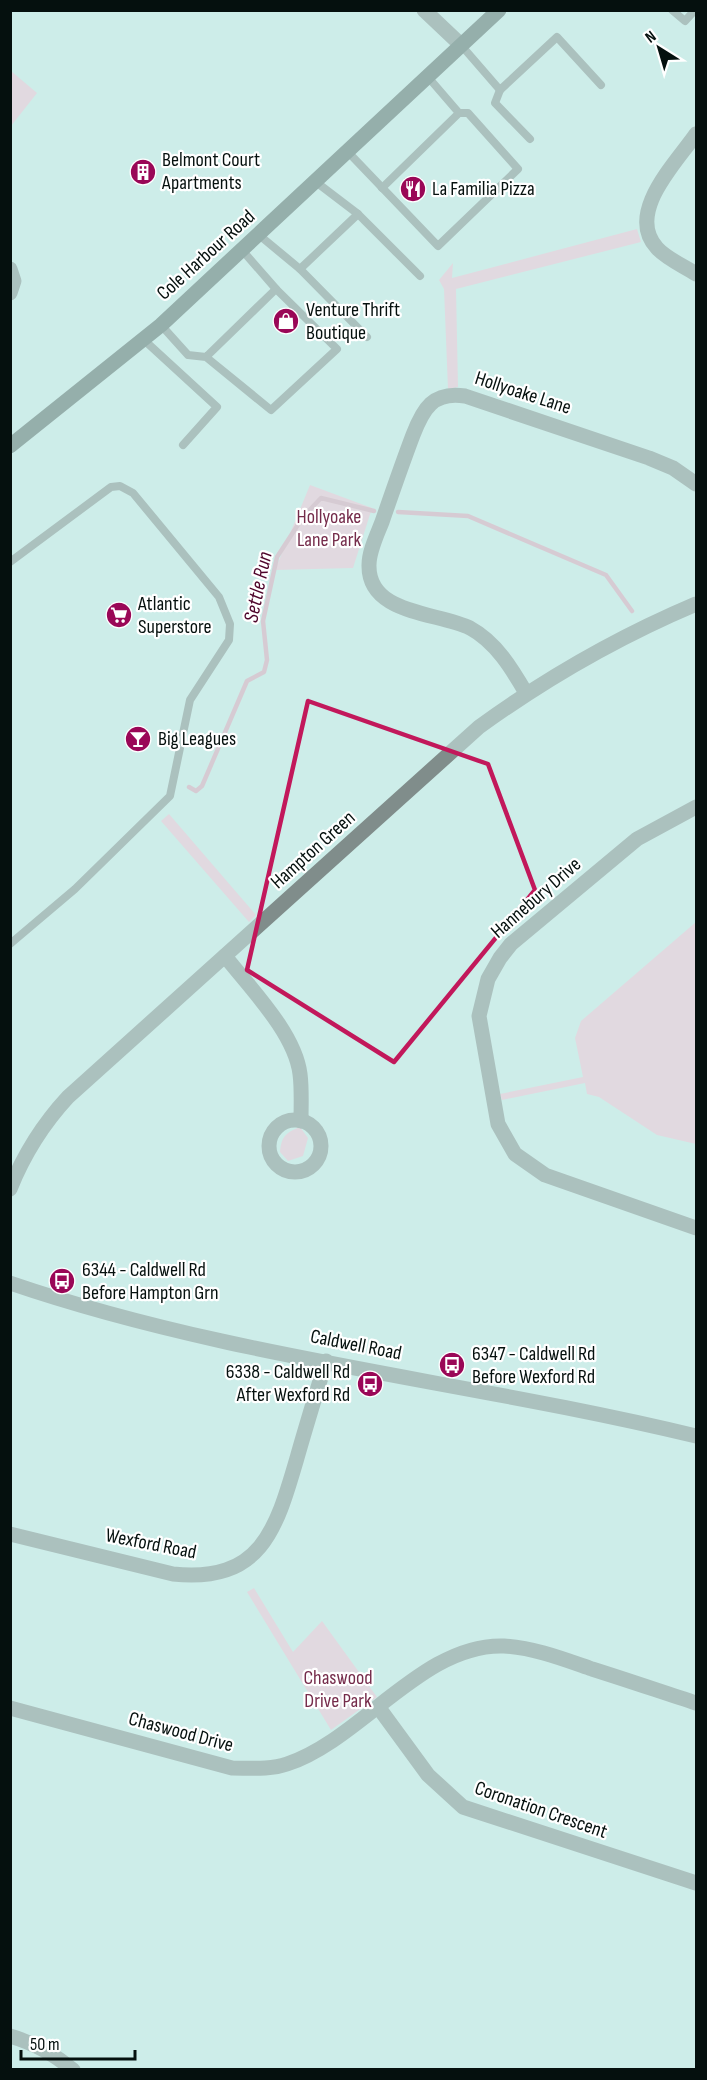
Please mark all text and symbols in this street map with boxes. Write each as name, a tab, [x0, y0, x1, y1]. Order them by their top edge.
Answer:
north arrow	[629, 18, 689, 78]
text: N	[642, 27, 660, 47]
place label: Belmont Court Apartments	[161, 148, 260, 195]
building icon: Belmont Court Apartments	[128, 157, 158, 187]
restaurant icon: La Familia Pizza	[398, 174, 428, 204]
place label: La Familia Pizza	[432, 177, 535, 201]
street label: Cole Harbour Road	[152, 205, 260, 305]
place label: Venture Thrift Boutique	[306, 298, 400, 345]
shop icon: Venture Thrift Boutique	[271, 306, 301, 336]
street label: Hollyoake Lane	[472, 366, 574, 420]
park label: Hollyoake Lane Park	[297, 505, 361, 552]
water label: Settle Run	[238, 549, 278, 625]
place label: Atlantic Superstore	[137, 592, 212, 639]
supermarket icon: Atlantic Superstore	[104, 600, 134, 630]
bar icon: Big Leagues	[123, 724, 153, 754]
place label: Big Leagues	[158, 727, 236, 751]
street label: Hampton Green	[266, 806, 360, 894]
street label: Hannebury Drive	[486, 852, 586, 944]
place label: 6344 - Caldwell Rd Before Hampton Grn	[82, 1258, 219, 1305]
bus stop icon: 6344 - Caldwell Rd Before Hampton Grn	[47, 1266, 77, 1296]
street label: Caldwell Road	[308, 1324, 404, 1366]
place label: 6347 - Caldwell Rd Before Wexford Rd	[472, 1342, 595, 1389]
bus stop icon: 6347 - Caldwell Rd Before Wexford Rd	[437, 1350, 467, 1380]
place label: 6338 - Caldwell Rd After Wexford Rd	[226, 1360, 350, 1407]
bus stop icon: 6338 - Caldwell Rd After Wexford Rd	[355, 1369, 385, 1399]
street label: Wexford Road	[104, 1523, 198, 1565]
park label: Chaswood Drive Park	[303, 1666, 373, 1713]
street label: Chaswood Drive	[126, 1707, 236, 1757]
street label: Coronation Crescent	[472, 1776, 610, 1844]
scale bar	[21, 2023, 135, 2061]
text: 50 m	[30, 2034, 60, 2055]

